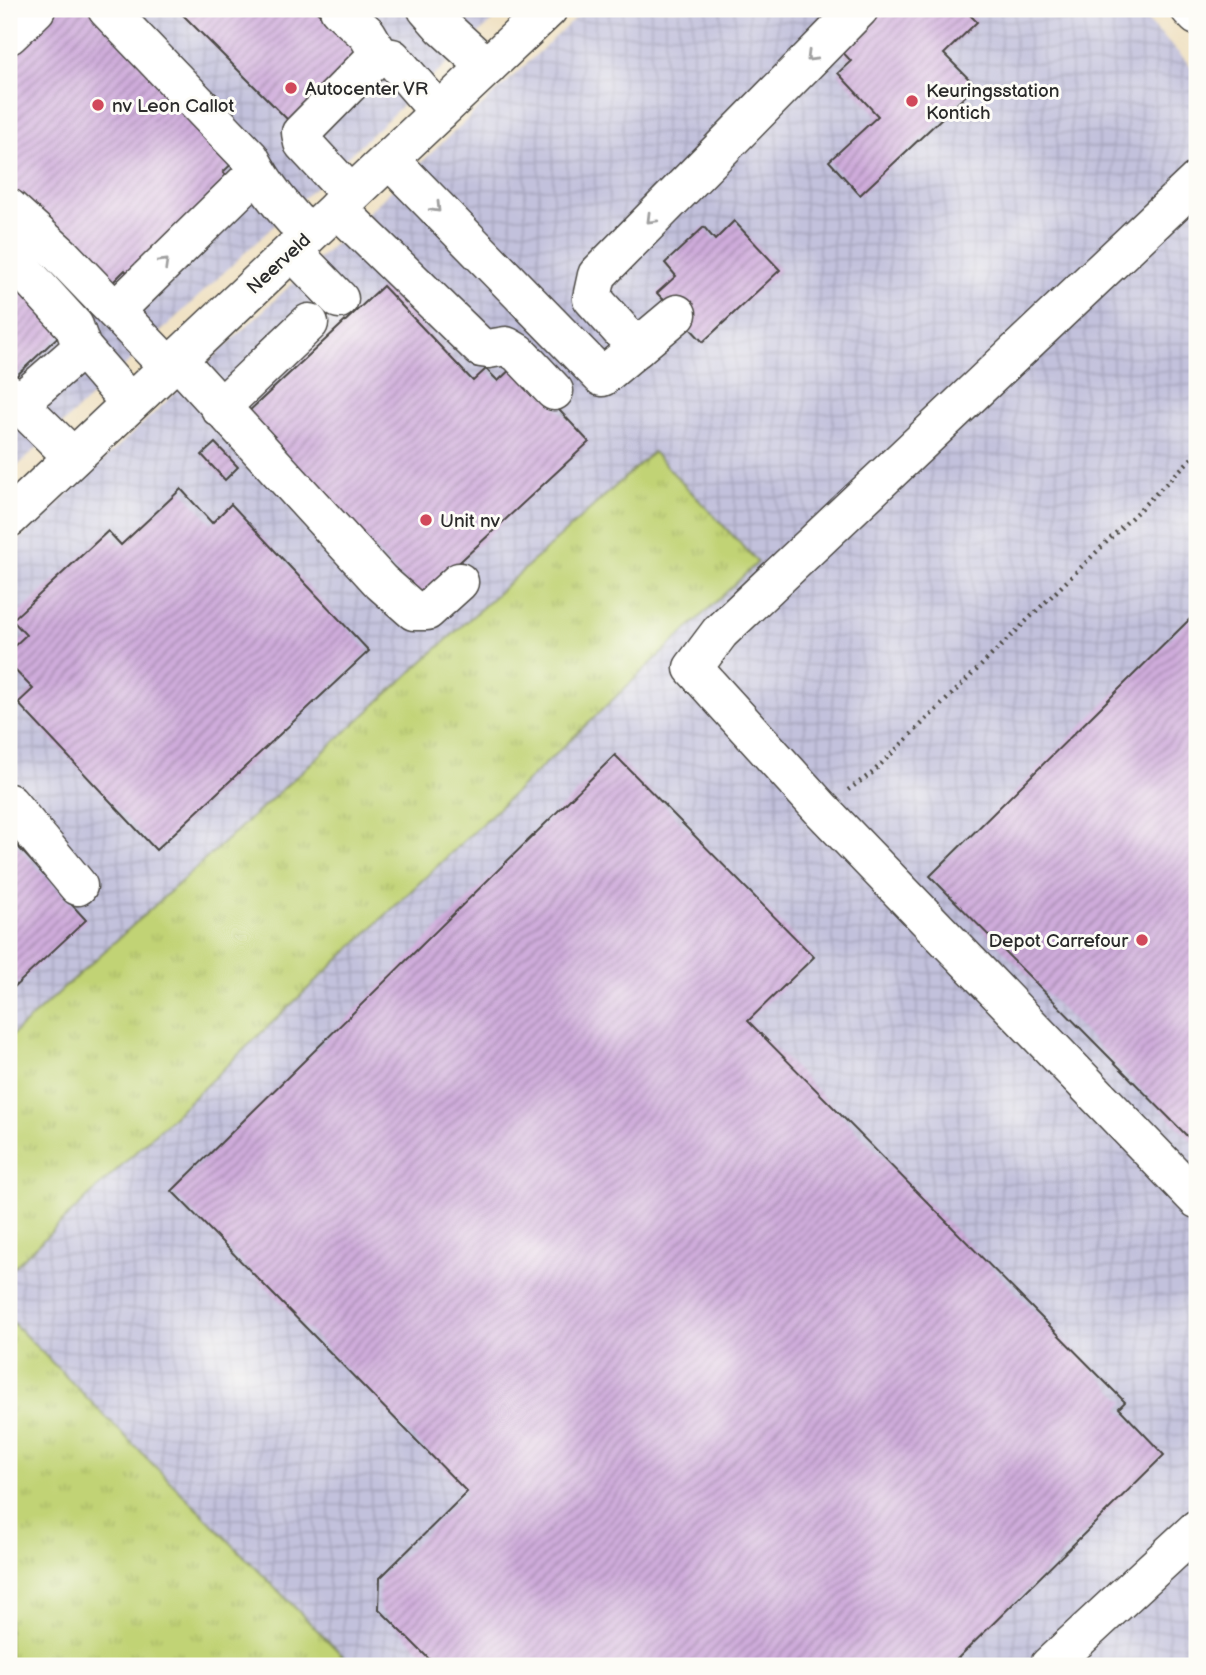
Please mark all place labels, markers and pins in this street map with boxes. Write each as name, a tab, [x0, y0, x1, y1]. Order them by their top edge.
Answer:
place label: Autocenter VR	[305, 78, 428, 101]
marker: Autocenter VR	[283, 80, 299, 96]
place label: Keuringsstation Kontich	[926, 80, 1060, 125]
marker: Keuringsstation Kontich	[904, 93, 920, 109]
place label: nv Leon Callot	[112, 95, 234, 118]
marker: nv Leon Callot	[90, 97, 106, 113]
place label: Unit nv	[440, 510, 501, 533]
marker: Unit nv	[418, 512, 434, 528]
place label: Depot Carrefour	[989, 930, 1129, 953]
marker: Depot Carrefour	[1134, 932, 1150, 948]

